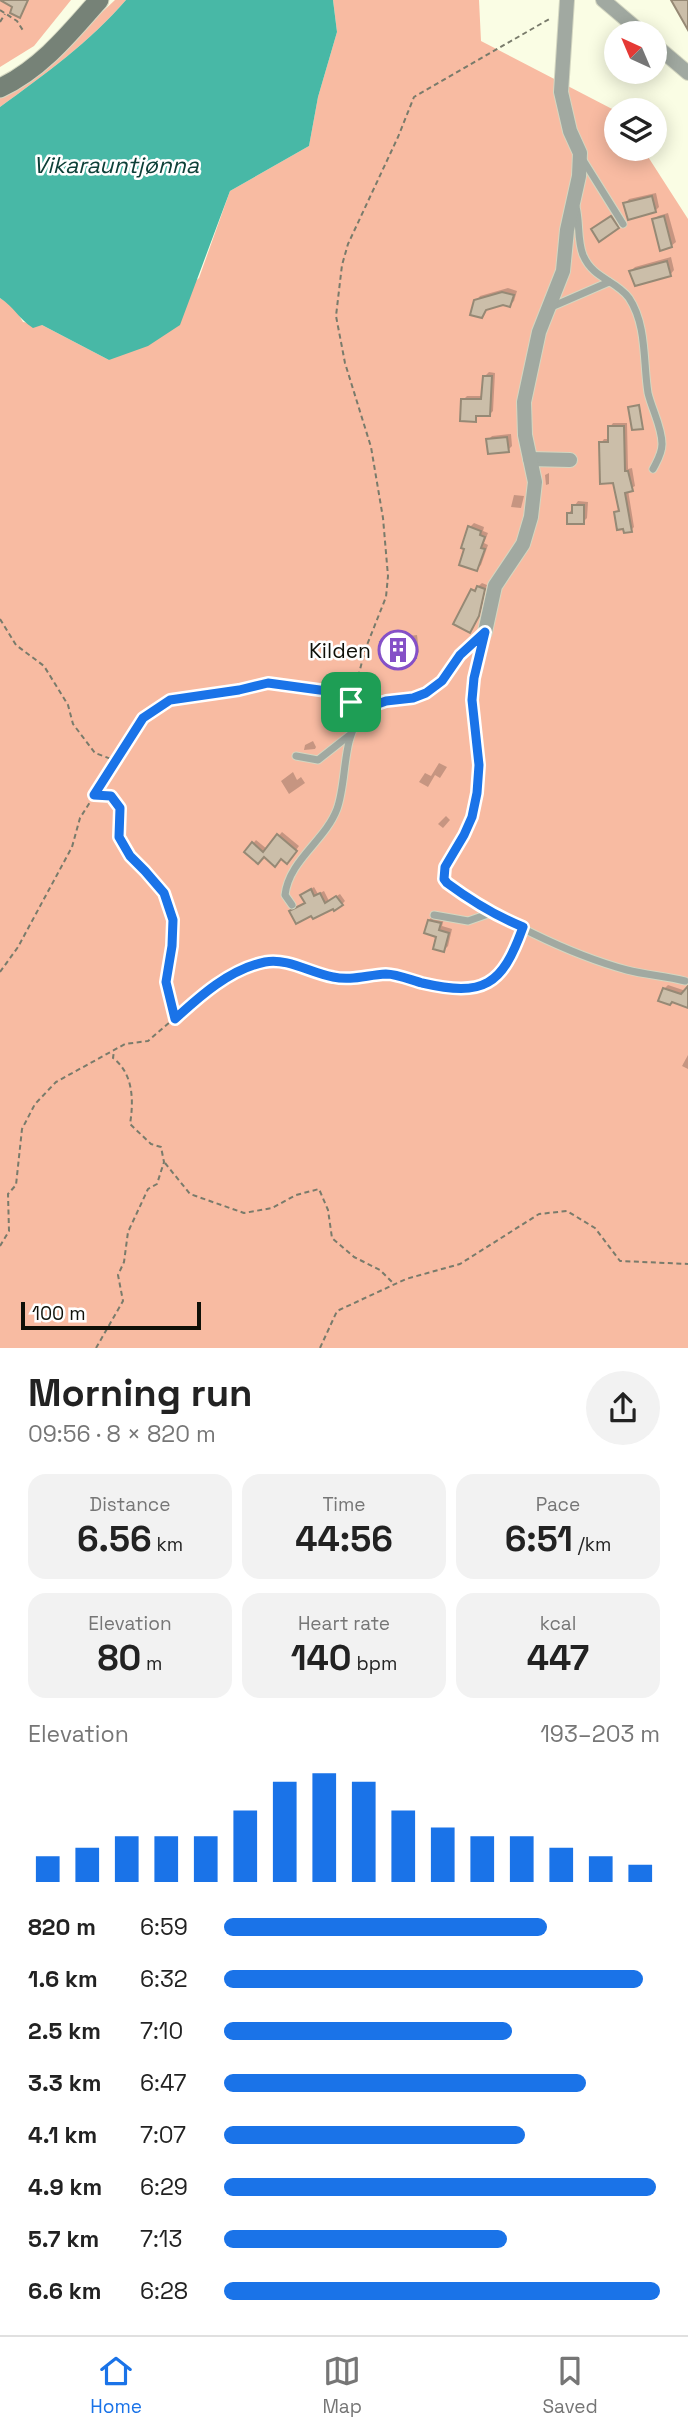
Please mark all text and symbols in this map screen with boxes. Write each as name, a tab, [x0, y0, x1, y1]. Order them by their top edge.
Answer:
north arrow	[604, 21, 667, 84]
map controls	[604, 21, 667, 161]
button: layers	[604, 98, 667, 161]
water label: Vikarauntjønna	[33, 150, 200, 180]
building icon: Kilden	[377, 629, 419, 671]
place label: Kilden	[309, 637, 371, 664]
pin	[321, 672, 381, 732]
icon: arrive	[332, 683, 370, 721]
scale bar	[21, 1299, 201, 1331]
text: 100 m	[32, 1301, 86, 1326]
text: Morning run	[28, 1369, 253, 1417]
button: share	[586, 1371, 660, 1445]
text: 09:56 · 8 × 820 m	[28, 1419, 216, 1449]
text: Distance	[90, 1492, 170, 1517]
text: Time	[322, 1492, 366, 1517]
text: Pace	[536, 1492, 580, 1517]
text: 6.56	[77, 1517, 152, 1561]
text: 44:56	[295, 1517, 393, 1561]
text: 6:51	[505, 1517, 573, 1561]
text: km	[152, 1532, 183, 1557]
text: /km	[573, 1532, 611, 1557]
text: Elevation	[88, 1611, 172, 1636]
text: Heart rate	[298, 1611, 390, 1636]
text: kcal	[540, 1611, 576, 1636]
text: 80	[98, 1636, 141, 1680]
text: 140	[291, 1636, 352, 1680]
text: 447	[527, 1636, 589, 1680]
text: m	[141, 1651, 162, 1676]
text: bpm	[352, 1651, 397, 1676]
text: Elevation	[28, 1719, 129, 1749]
text: 193–203 m	[540, 1719, 660, 1749]
text: 820 m	[28, 1912, 96, 1942]
text: 6:59	[140, 1912, 188, 1942]
text: 1.6 km	[28, 1964, 98, 1994]
text: 6:32	[140, 1964, 188, 1994]
text: 2.5 km	[28, 2016, 101, 2046]
text: 7:10	[140, 2016, 183, 2046]
text: 3.3 km	[28, 2068, 101, 2098]
text: 6:47	[140, 2068, 187, 2098]
text: 4.1 km	[28, 2120, 97, 2150]
text: 7:07	[140, 2120, 186, 2150]
text: 4.9 km	[28, 2172, 102, 2202]
text: 6:29	[140, 2172, 188, 2202]
text: 5.7 km	[28, 2224, 99, 2254]
text: 7:13	[140, 2224, 182, 2254]
text: 6.6 km	[28, 2276, 101, 2306]
text: 6:28	[140, 2276, 188, 2306]
tab: Home	[90, 2352, 142, 2419]
tab: Map	[322, 2352, 362, 2419]
tab: Saved	[542, 2352, 598, 2419]

